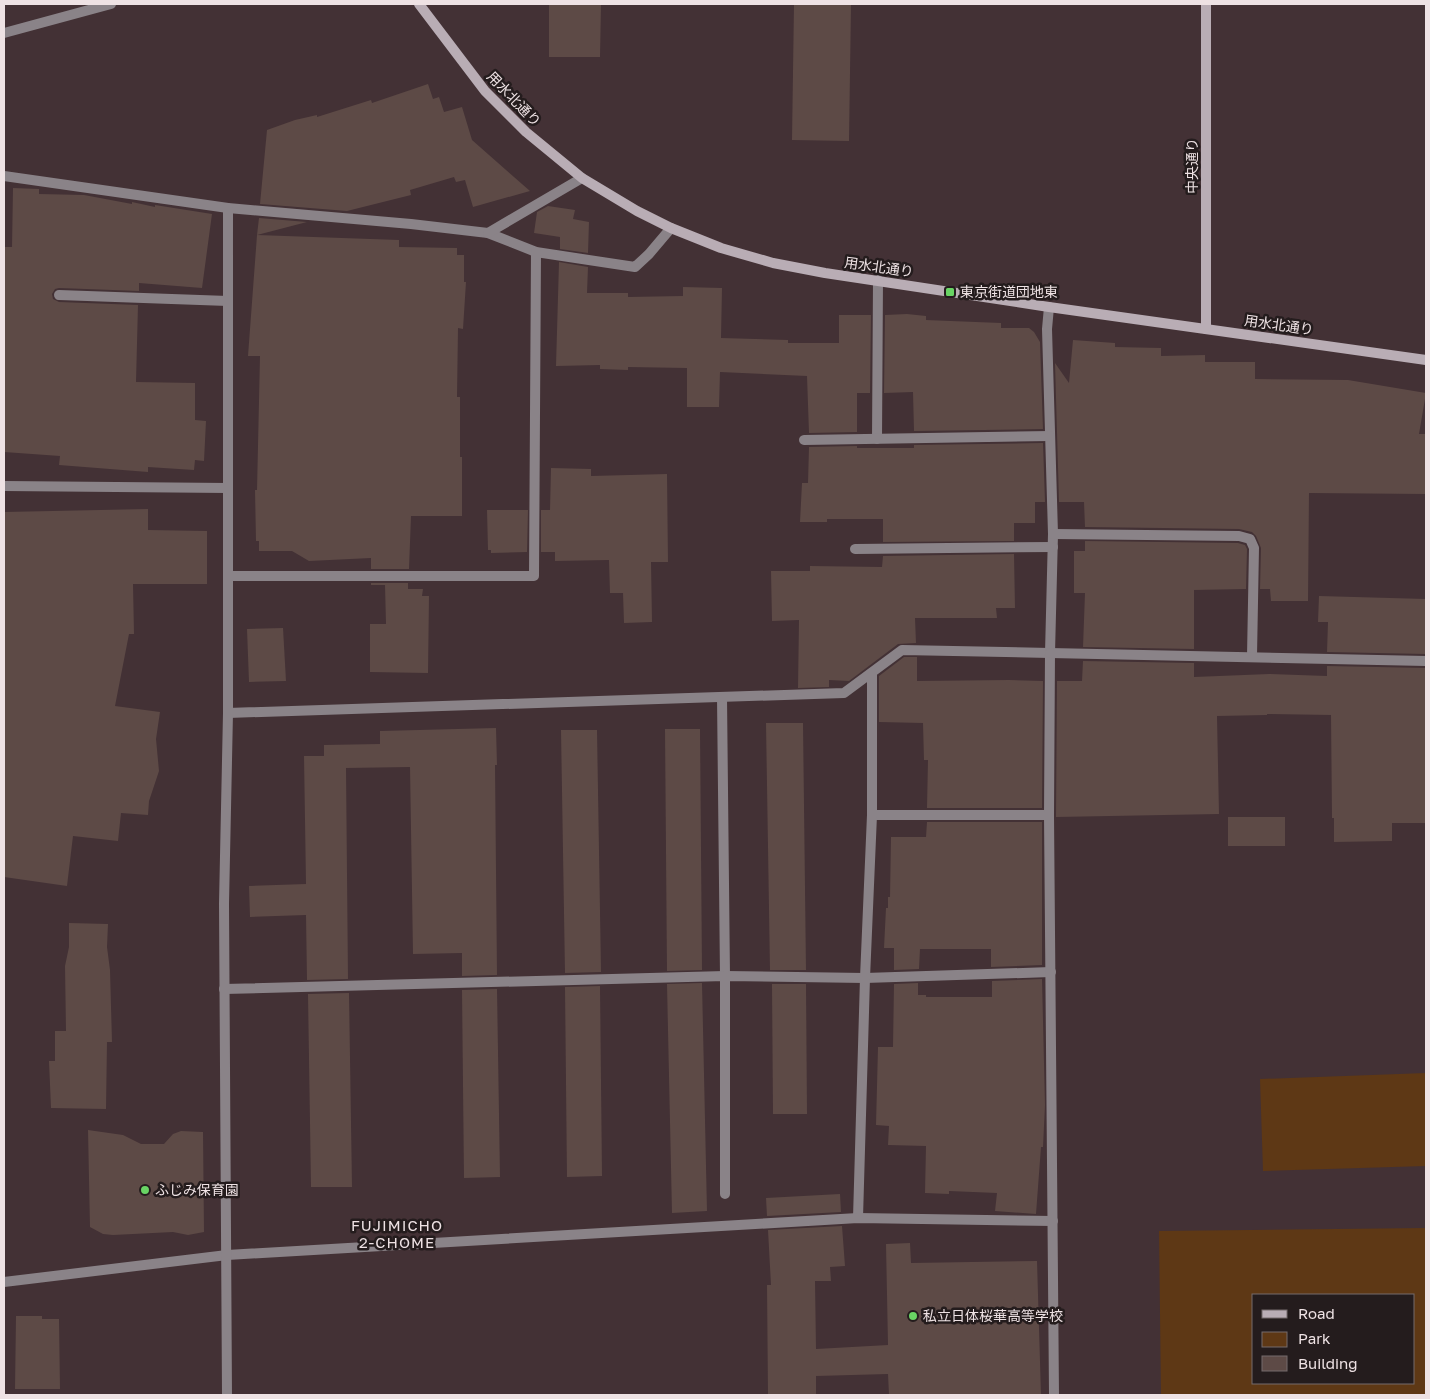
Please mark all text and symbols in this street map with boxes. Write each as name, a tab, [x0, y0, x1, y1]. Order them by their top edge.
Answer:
street label: 用水北通り	[484, 68, 545, 130]
street label: 中央通り	[1183, 138, 1200, 194]
street label: 用水北通り	[843, 253, 915, 280]
place label: 東京街道団地東	[960, 283, 1058, 300]
marker: 東京街道団地東	[944, 286, 956, 298]
street label: 用水北通り	[1243, 311, 1315, 338]
place label: ふじみ保育園	[155, 1181, 239, 1198]
marker: ふじみ保育園	[139, 1184, 151, 1196]
district label: FUJIMICHO 2-CHOME	[351, 1216, 443, 1251]
legend	[1252, 1294, 1415, 1384]
text: Road	[1298, 1304, 1335, 1322]
place label: 私立日体桜華高等学校	[923, 1307, 1063, 1324]
marker: 私立日体桜華高等学校	[907, 1310, 919, 1322]
text: Park	[1298, 1329, 1331, 1347]
text: Building	[1298, 1354, 1358, 1372]

